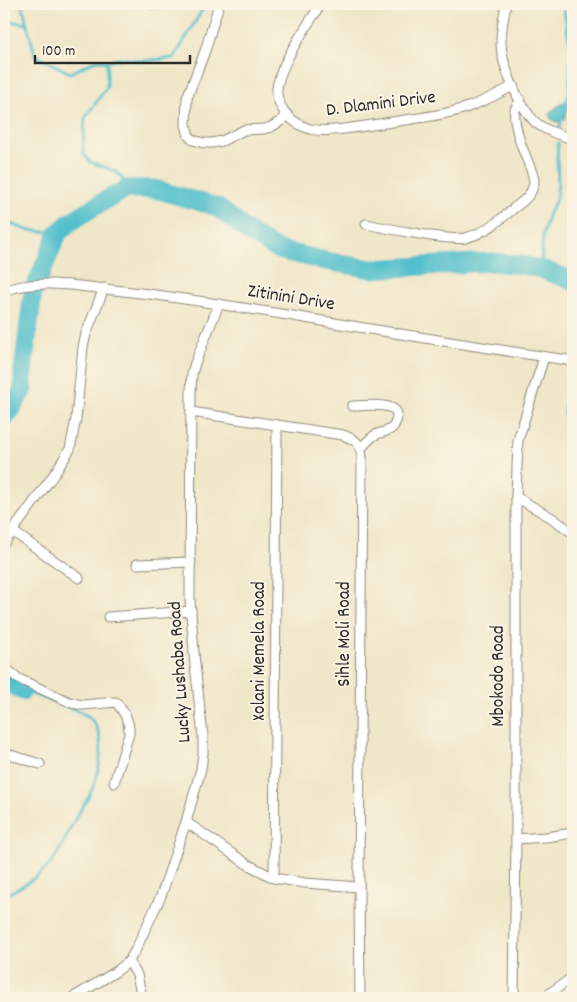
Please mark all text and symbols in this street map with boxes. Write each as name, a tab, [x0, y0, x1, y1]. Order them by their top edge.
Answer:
scale bar	[35, 32, 190, 64]
text: 100 m	[42, 41, 75, 63]
street label: D. Dlamini Drive	[325, 85, 437, 125]
street label: Zitinini Drive	[246, 279, 336, 319]
street label: Xolani Memela Road	[247, 581, 274, 721]
street label: Sihle Moli Road	[332, 581, 359, 687]
street label: Lucky Lushaba Road	[163, 600, 199, 744]
street label: Mbokodo Road	[486, 625, 513, 727]

